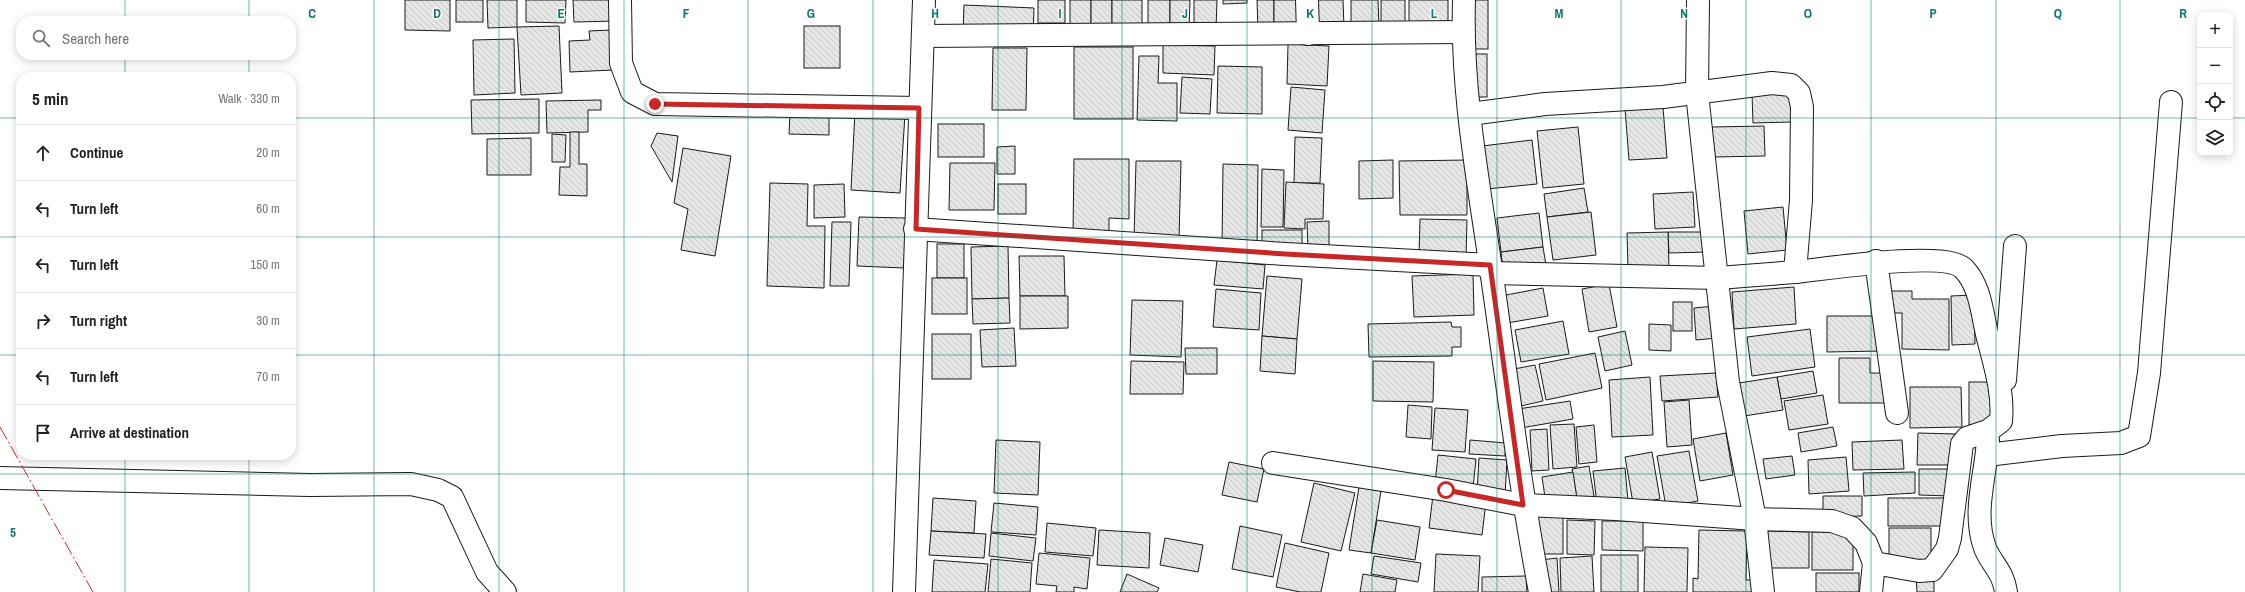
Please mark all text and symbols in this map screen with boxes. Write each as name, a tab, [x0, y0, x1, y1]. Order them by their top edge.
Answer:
text: C	[308, 5, 316, 22]
text: D	[433, 5, 441, 22]
text: E	[557, 5, 565, 22]
text: F	[683, 5, 690, 22]
text: G	[807, 5, 815, 22]
text: H	[931, 5, 939, 22]
text: I	[1059, 5, 1062, 22]
text: J	[1182, 5, 1188, 22]
text: K	[1306, 5, 1314, 22]
text: L	[1431, 5, 1438, 22]
text: M	[1555, 5, 1564, 22]
text: N	[1680, 5, 1688, 22]
text: O	[1804, 5, 1812, 22]
text: P	[1929, 5, 1937, 22]
text: Q	[2054, 5, 2062, 22]
text: R	[2179, 5, 2187, 22]
map controls	[2197, 12, 2233, 156]
button: +	[2197, 12, 2233, 48]
search box	[16, 16, 296, 60]
icon: search	[30, 27, 52, 49]
text: Search here	[62, 28, 129, 49]
button: −	[2197, 48, 2233, 84]
button: locate	[2197, 84, 2233, 120]
text: 5 min	[32, 87, 68, 110]
text: Walk · 330 m	[218, 90, 280, 107]
route end	[646, 95, 664, 113]
button: layers	[2197, 120, 2233, 156]
icon: ahead	[32, 142, 54, 164]
text: Continue	[70, 142, 123, 163]
text: 20 m	[256, 144, 280, 161]
icon: left	[32, 198, 54, 220]
text: Turn left	[70, 198, 118, 219]
text: 60 m	[256, 200, 280, 217]
icon: left	[32, 254, 54, 276]
text: Turn left	[70, 254, 118, 275]
text: 150 m	[250, 256, 280, 273]
icon: right	[32, 310, 54, 332]
text: Turn right	[70, 310, 127, 331]
text: 30 m	[256, 312, 280, 329]
icon: left	[32, 366, 54, 388]
text: Turn left	[70, 366, 118, 387]
text: 70 m	[256, 368, 280, 385]
icon: arrive	[32, 422, 54, 444]
text: Arrive at destination	[70, 422, 189, 443]
route start	[1437, 481, 1455, 499]
text: 5	[10, 524, 16, 541]

